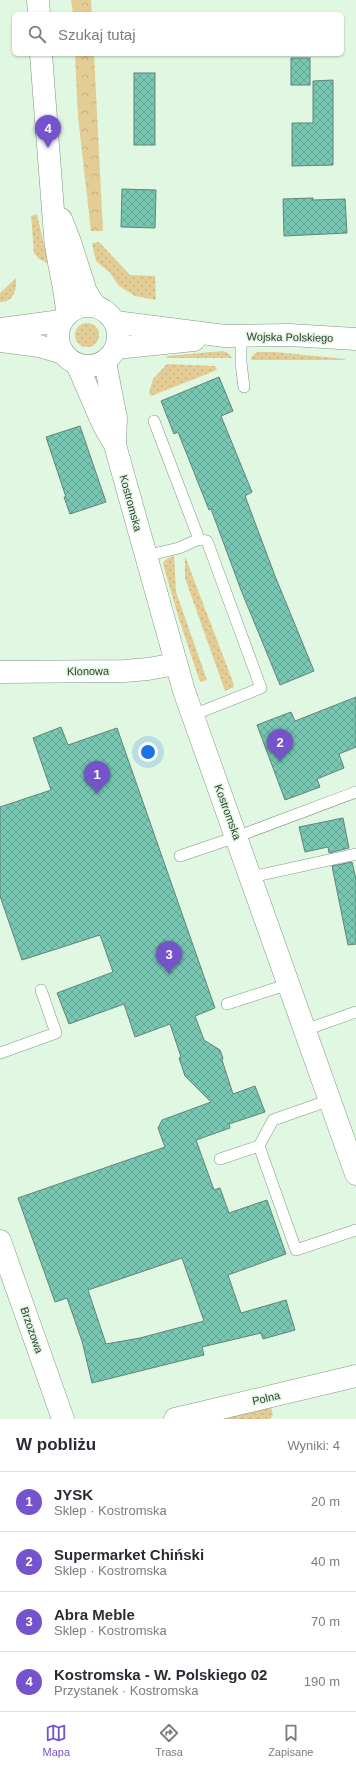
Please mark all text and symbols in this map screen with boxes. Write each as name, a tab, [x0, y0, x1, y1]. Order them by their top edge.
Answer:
search box	[12, 12, 344, 56]
icon: search	[26, 23, 48, 45]
text: Szukaj tutaj	[58, 26, 136, 43]
pin: 4	[35, 115, 61, 148]
street label: Wojska Polskiego	[247, 330, 333, 344]
street label: Kostromska	[118, 473, 145, 533]
street label: Klonowa	[67, 665, 110, 677]
pin: 2	[267, 729, 293, 762]
your location	[138, 742, 158, 762]
pin: 1	[84, 761, 110, 794]
street label: Kostromska	[212, 783, 244, 842]
pin: 3	[156, 941, 182, 974]
street label: Brzozowa	[18, 1305, 46, 1356]
street label: Polna	[251, 1389, 282, 1407]
text: W pobliżu	[16, 1435, 96, 1454]
text: Wyniki: 4	[287, 1438, 340, 1453]
text: JYSK	[54, 1486, 93, 1503]
text: 1	[25, 1494, 33, 1509]
text: 20 m	[311, 1494, 340, 1509]
text: Sklep · Kostromska	[54, 1503, 167, 1518]
text: Supermarket Chiński	[54, 1546, 204, 1563]
text: 2	[25, 1554, 33, 1569]
text: 40 m	[311, 1554, 340, 1569]
text: Sklep · Kostromska	[54, 1563, 167, 1578]
text: Abra Meble	[54, 1606, 135, 1623]
text: 3	[25, 1614, 33, 1629]
text: 70 m	[311, 1614, 340, 1629]
text: Sklep · Kostromska	[54, 1623, 167, 1638]
text: Kostromska - W. Polskiego 02	[54, 1666, 267, 1683]
text: 4	[25, 1674, 33, 1689]
text: 190 m	[304, 1674, 340, 1689]
text: Przystanek · Kostromska	[54, 1683, 199, 1698]
tab: Mapa	[43, 1722, 70, 1758]
tab: Trasa	[155, 1722, 183, 1758]
tab: Zapisane	[268, 1722, 313, 1758]

